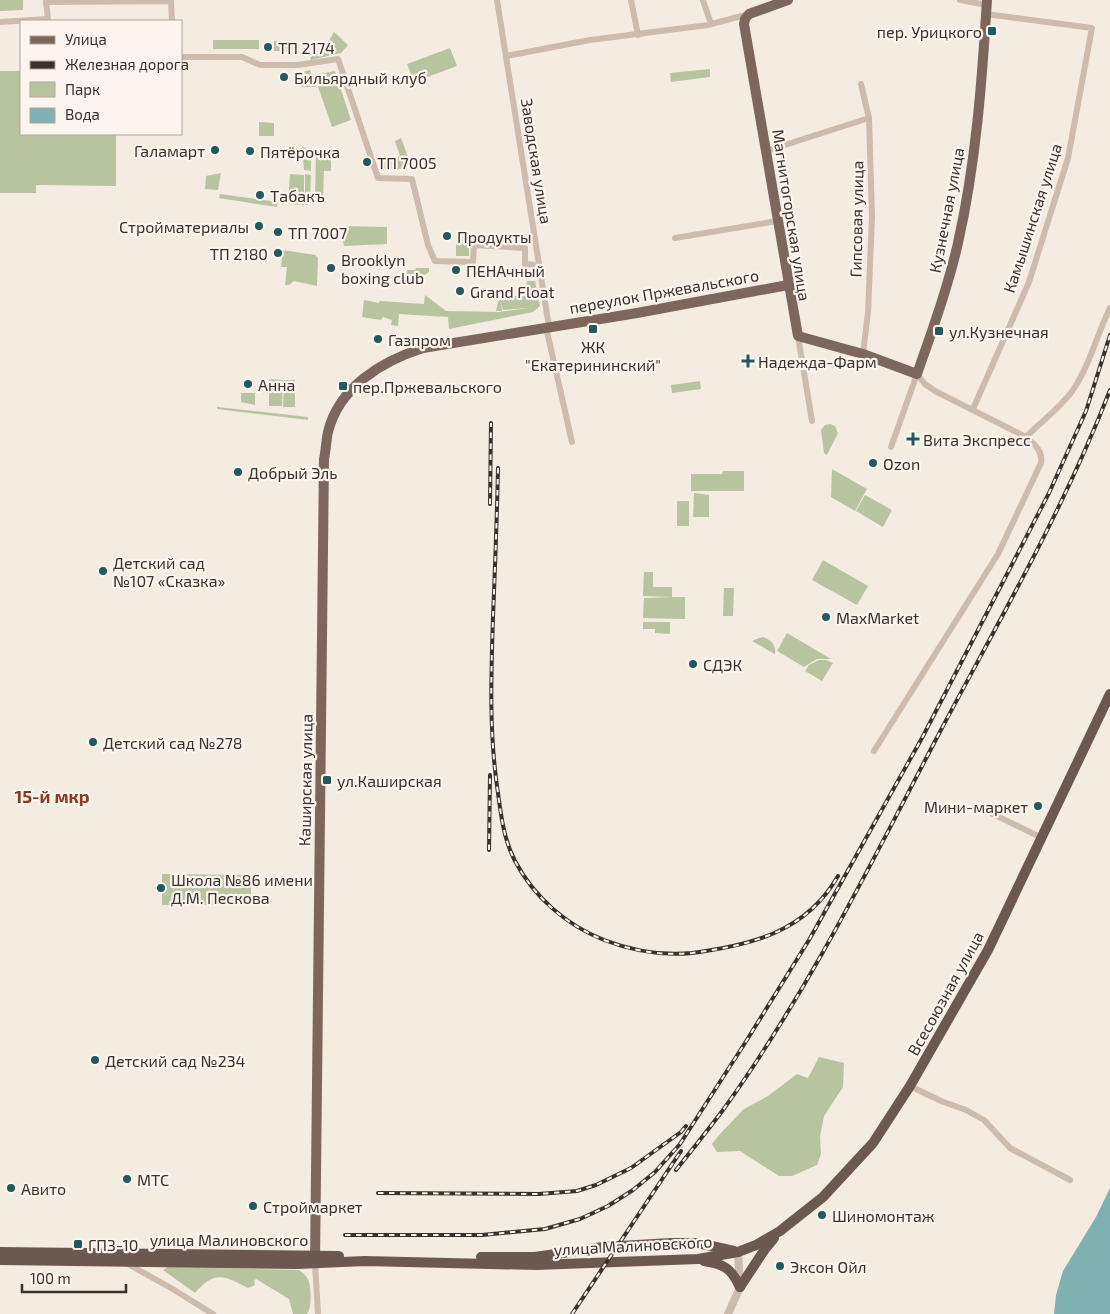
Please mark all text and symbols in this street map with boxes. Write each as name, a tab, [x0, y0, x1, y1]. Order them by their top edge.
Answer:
legend	[20, 20, 182, 135]
place label: пер. Урицкого	[877, 22, 982, 41]
marker: пер. Урицкого	[986, 25, 998, 37]
text: Улица	[65, 30, 107, 48]
place label: ТП 2174	[278, 38, 335, 57]
marker: ТП 2174	[262, 41, 274, 53]
text: Железная дорога	[65, 55, 189, 73]
place label: Бильярдный клуб	[294, 68, 427, 88]
marker: Бильярдный клуб	[278, 71, 290, 83]
text: Парк	[65, 80, 100, 98]
street label: Заводская улица	[517, 97, 556, 225]
text: Вода	[65, 105, 100, 123]
street label: Магнитогорская улица	[768, 128, 815, 302]
place label: Галамарт	[134, 141, 205, 160]
street label: Камышинская улица	[999, 141, 1066, 295]
place label: Пятёрочка	[260, 142, 340, 161]
marker: Галамарт	[209, 144, 221, 156]
marker: Пятёрочка	[244, 145, 256, 157]
street label: Кузнечная улица	[925, 146, 968, 275]
place label: ТП 7005	[377, 153, 437, 172]
marker: ТП 7005	[361, 156, 373, 168]
street label: Гипсовая улица	[845, 160, 868, 278]
place label: Табакъ	[270, 186, 325, 205]
marker: Табакъ	[254, 189, 266, 201]
place label: Стройматериалы	[119, 217, 249, 236]
marker: Стройматериалы	[253, 220, 265, 232]
place label: ТП 7007	[288, 223, 347, 242]
marker: ТП 7007	[272, 226, 284, 238]
place label: Продукты	[457, 227, 532, 247]
marker: Продукты	[441, 230, 453, 242]
place label: ТП 2180	[210, 244, 268, 263]
marker: ТП 2180	[272, 247, 284, 259]
place label: Brooklyn boxing club	[341, 250, 424, 287]
place label: ПЕНАчный	[466, 261, 545, 280]
marker: Brooklyn boxing club	[325, 262, 337, 274]
marker: ПЕНАчный	[450, 264, 462, 276]
street label: переулок Пржевальского	[568, 265, 760, 318]
place label: Grand Float	[470, 282, 555, 301]
marker: Grand Float	[454, 285, 466, 297]
place label: ул.Кузнечная	[949, 322, 1049, 342]
marker: ЖК "Екатерининский"	[587, 323, 599, 335]
marker: ул.Кузнечная	[933, 325, 945, 337]
place label: Газпром	[388, 330, 451, 349]
marker: Газпром	[372, 333, 384, 345]
place label: ЖК "Екатерининский"	[525, 337, 661, 374]
place label: Надежда-Фарм	[758, 352, 877, 371]
marker: Надежда-Фарм	[742, 355, 754, 367]
place label: Анна	[258, 375, 295, 394]
place label: пер.Пржевальского	[353, 377, 502, 396]
marker: Анна	[242, 378, 254, 390]
marker: пер.Пржевальского	[337, 380, 349, 392]
place label: Вита Экспресс	[923, 430, 1031, 449]
marker: Вита Экспресс	[907, 433, 919, 445]
place label: Ozon	[883, 454, 920, 473]
marker: Ozon	[867, 457, 879, 469]
place label: Добрый Эль	[248, 463, 338, 482]
marker: Добрый Эль	[232, 466, 244, 478]
place label: Детский сад №107 «Сказка»	[113, 553, 225, 590]
marker: Детский сад №107 «Сказка»	[97, 565, 109, 577]
place label: MaxMarket	[836, 608, 919, 627]
marker: MaxMarket	[820, 611, 832, 623]
place label: СДЭК	[703, 655, 742, 674]
marker: СДЭК	[687, 658, 699, 670]
street label: Каширская улица	[294, 714, 317, 846]
place label: Детский сад №278	[103, 733, 243, 752]
marker: Детский сад №278	[87, 736, 99, 748]
place label: ул.Каширская	[337, 771, 442, 791]
marker: ул.Каширская	[321, 774, 333, 786]
district label: 15-й мкр	[14, 785, 90, 807]
place label: Мини-маркет	[924, 797, 1028, 816]
marker: Мини-маркет	[1032, 800, 1044, 812]
place label: Школа №86 имени Д.М. Пескова	[171, 870, 313, 907]
marker: Школа №86 имени Д.М. Пескова	[155, 882, 167, 894]
street label: Всесоюзная улица	[903, 928, 988, 1059]
place label: Детский сад №234	[105, 1051, 246, 1070]
marker: Детский сад №234	[89, 1054, 101, 1066]
place label: МТС	[137, 1170, 169, 1189]
marker: МТС	[121, 1173, 133, 1185]
place label: Авито	[21, 1179, 66, 1198]
marker: Авито	[5, 1182, 17, 1194]
place label: Строймаркет	[263, 1197, 363, 1216]
marker: Строймаркет	[247, 1200, 259, 1212]
place label: Шиномонтаж	[832, 1206, 935, 1225]
marker: Шиномонтаж	[816, 1209, 828, 1221]
street label: улица Малиновского	[150, 1230, 308, 1250]
street label: улица Малиновского	[553, 1231, 713, 1260]
place label: ГПЗ-10	[88, 1235, 138, 1254]
marker: ГПЗ-10	[72, 1238, 84, 1250]
place label: Эксон Ойл	[790, 1257, 867, 1276]
marker: Эксон Ойл	[774, 1260, 786, 1272]
scale bar	[22, 1262, 126, 1294]
text: 100 m	[30, 1269, 71, 1287]

